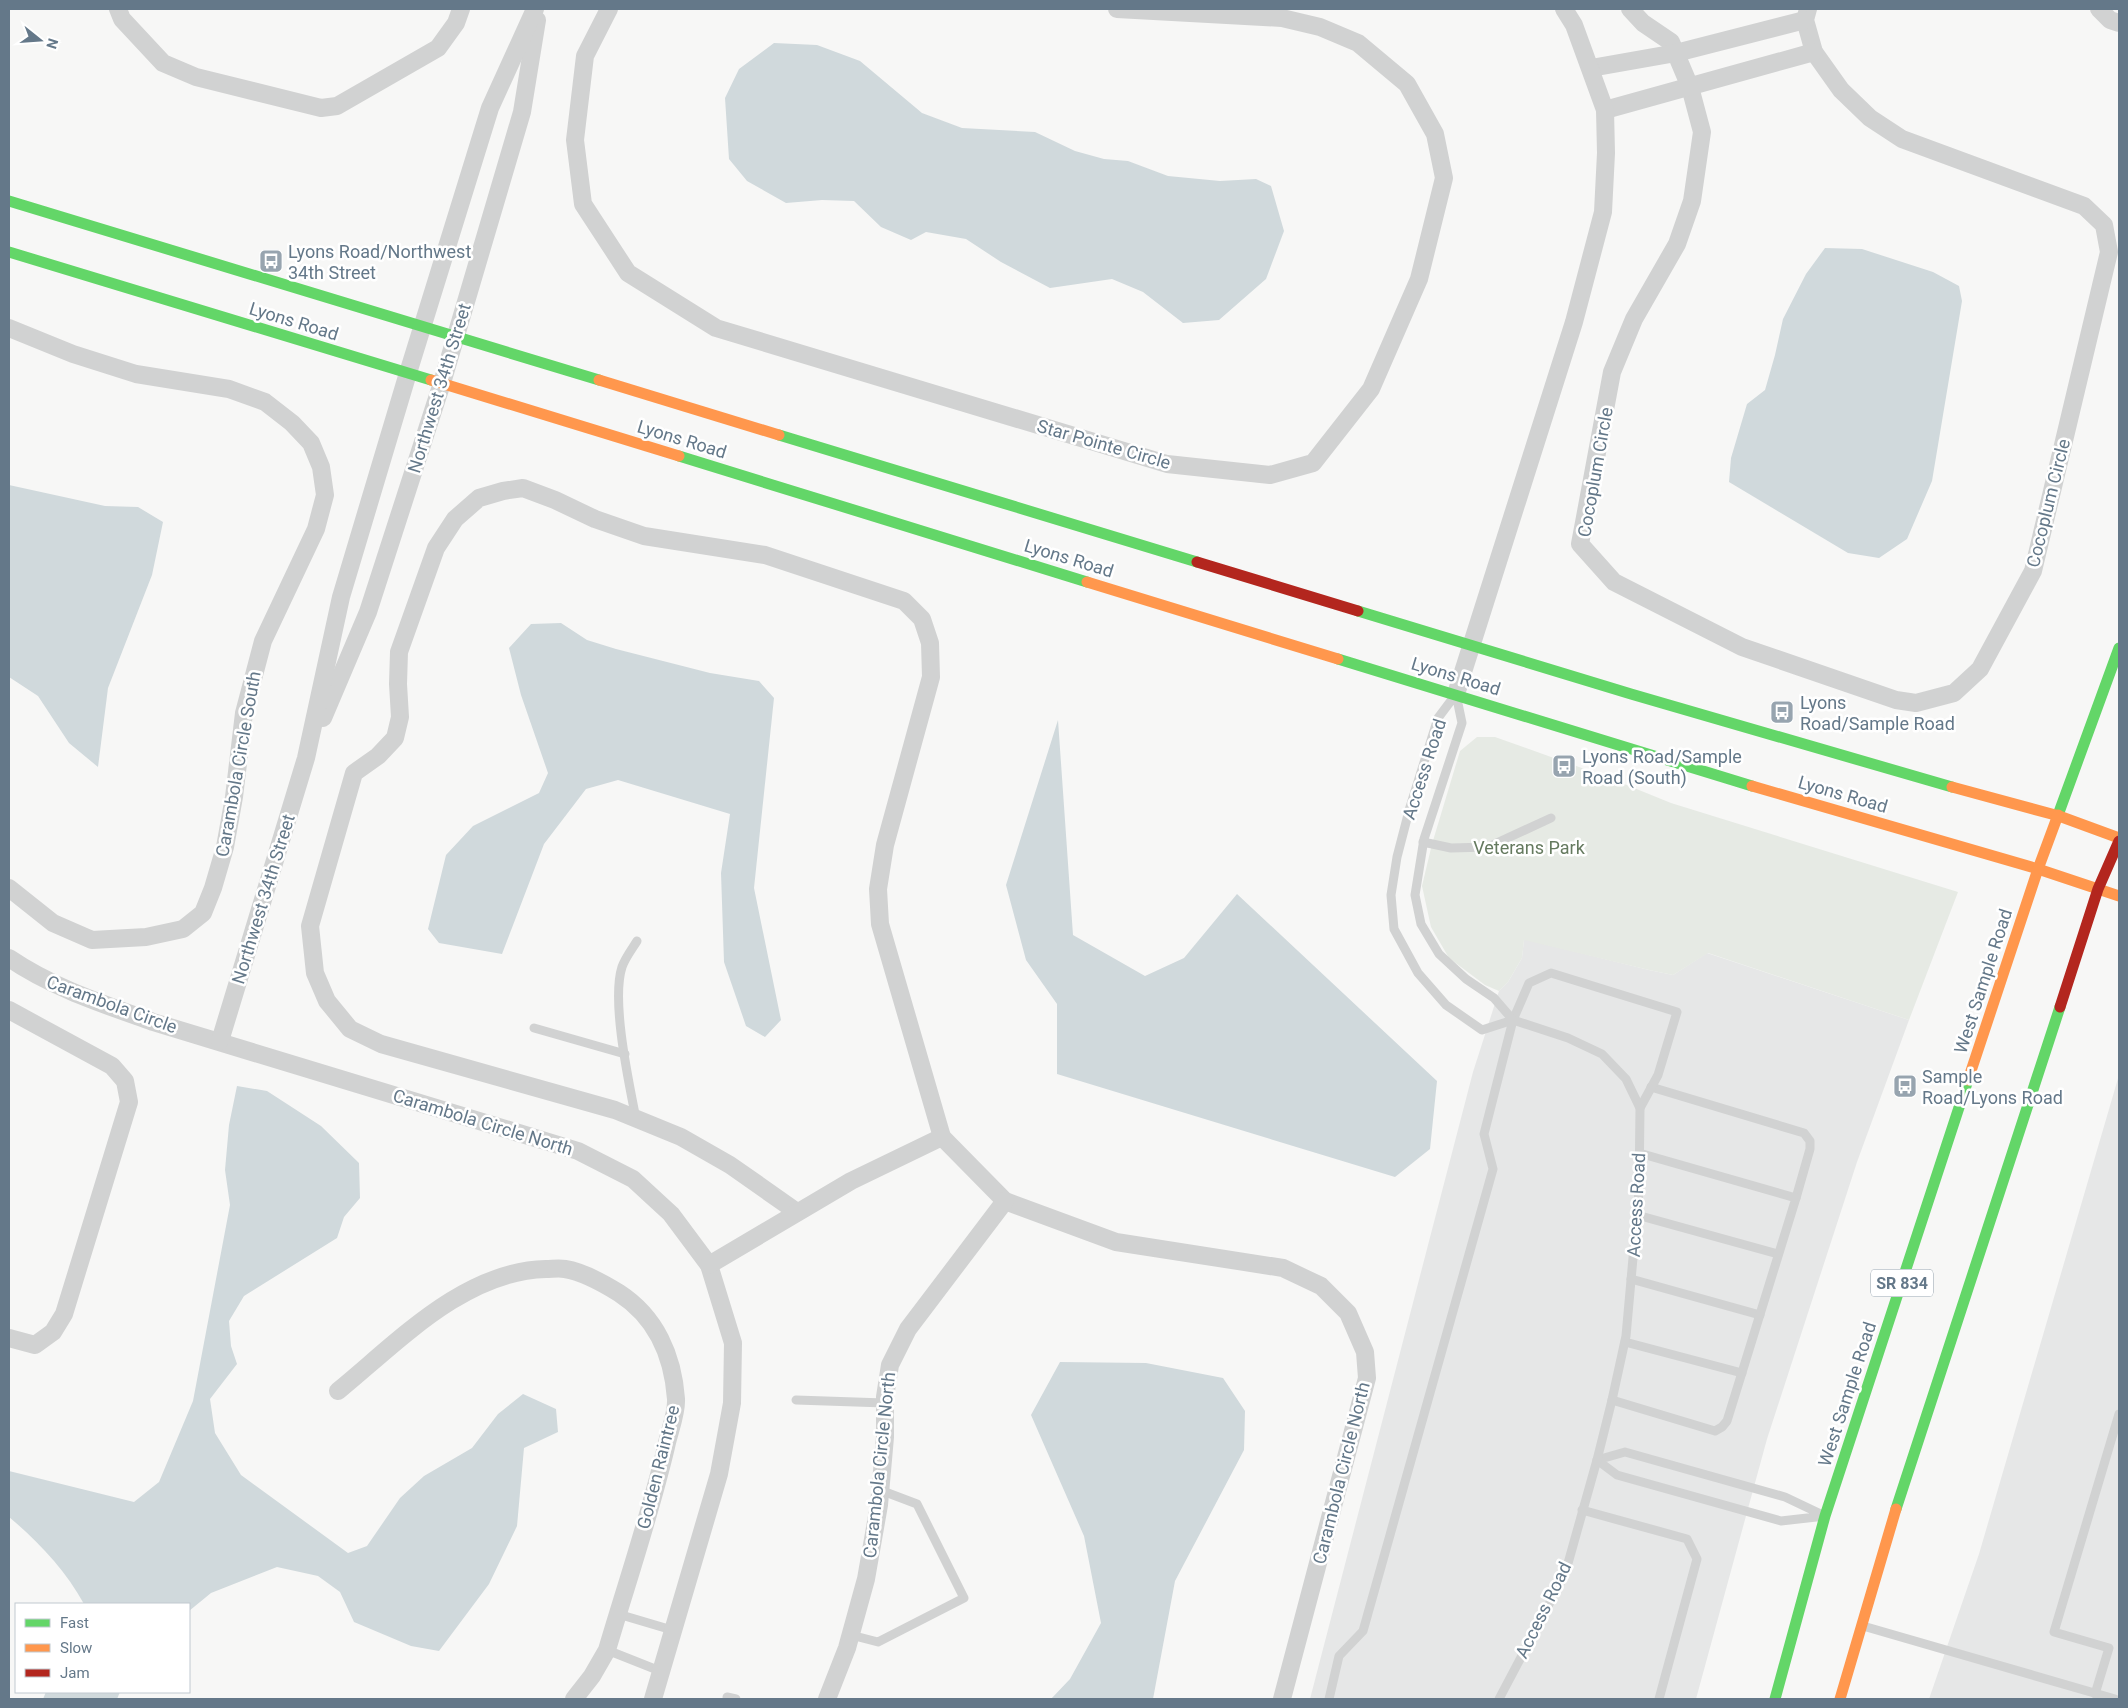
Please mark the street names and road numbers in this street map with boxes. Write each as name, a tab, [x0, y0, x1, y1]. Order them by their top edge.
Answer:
street label: Lyons Road	[247, 297, 341, 345]
street label: Northwest 34th Street	[403, 301, 475, 475]
street label: Cocoplum Circle	[1573, 405, 1617, 539]
street label: Lyons Road	[635, 415, 729, 463]
street label: Star Pointe Circle	[1035, 415, 1173, 473]
street label: Cocoplum Circle	[2022, 437, 2074, 569]
street label: Lyons Road	[1022, 534, 1116, 582]
street label: Lyons Road	[1409, 652, 1503, 700]
street label: Carambola Circle South	[211, 669, 265, 859]
street label: Access Road	[1398, 716, 1450, 822]
street label: Lyons Road	[1796, 771, 1890, 817]
street label: Northwest 34th Street	[227, 812, 299, 986]
street label: West Sample Road	[1950, 906, 2016, 1056]
street label: Carambola Circle	[44, 971, 180, 1037]
street label: Carambola Circle North	[390, 1085, 576, 1159]
street label: Access Road	[1623, 1152, 1649, 1258]
road number: SR 834	[1871, 1270, 1933, 1296]
street label: West Sample Road	[1814, 1319, 1880, 1469]
street label: Carambola Circle North	[859, 1371, 899, 1559]
street label: Carambola Circle North	[1308, 1380, 1374, 1566]
street label: Golden Raintree	[632, 1403, 684, 1531]
street label: Access Road	[1511, 1558, 1575, 1662]

